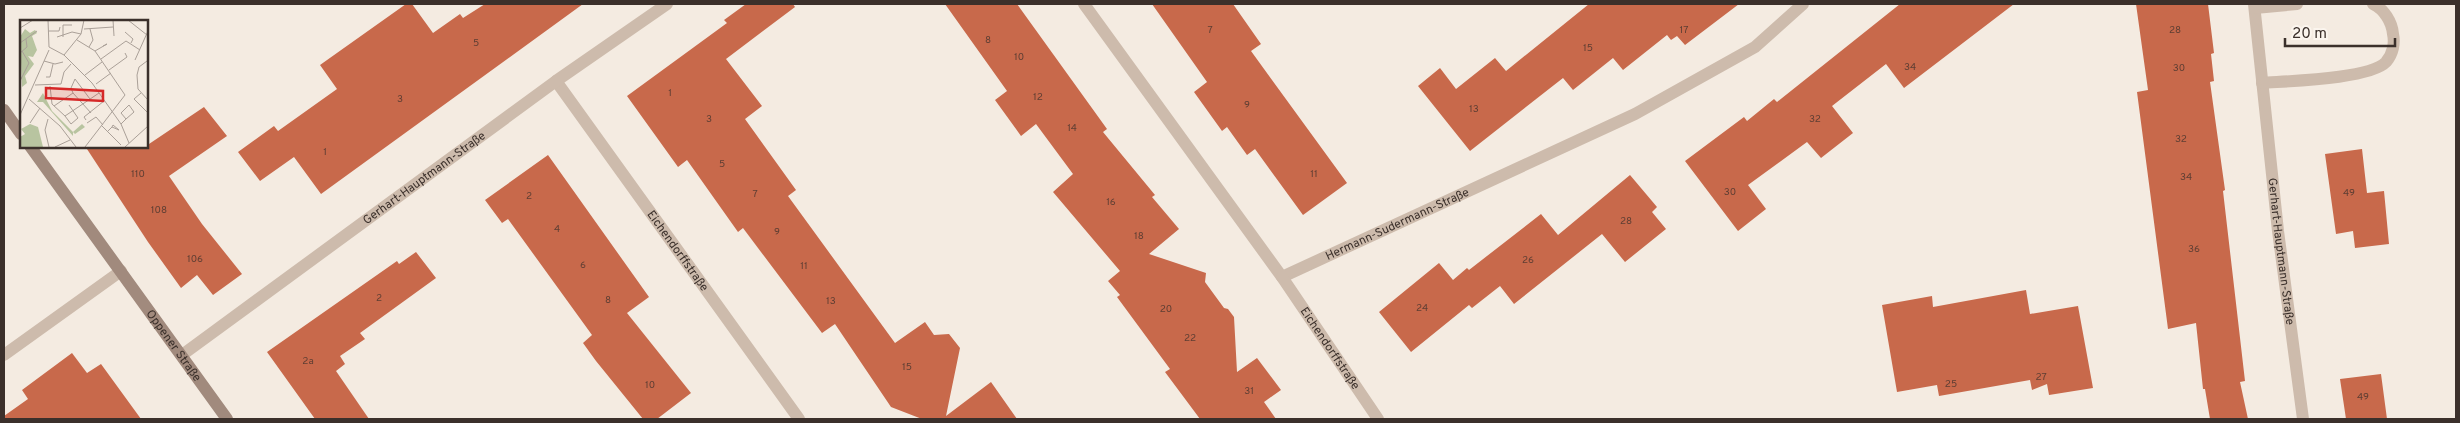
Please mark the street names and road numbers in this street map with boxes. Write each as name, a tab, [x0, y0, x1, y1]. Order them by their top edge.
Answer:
street label: Gerhart-Hauptmann-Straße	[360, 128, 489, 229]
street label: Gerhart-Hauptmann-Straße	[2263, 177, 2297, 326]
street label: Hermann-Sudermann-Straße	[1323, 185, 1472, 265]
street label: Eichendorffstraße	[643, 208, 712, 295]
street label: Eichendorffstraße	[1296, 304, 1363, 393]
street label: Oppener Straße	[142, 307, 205, 385]

